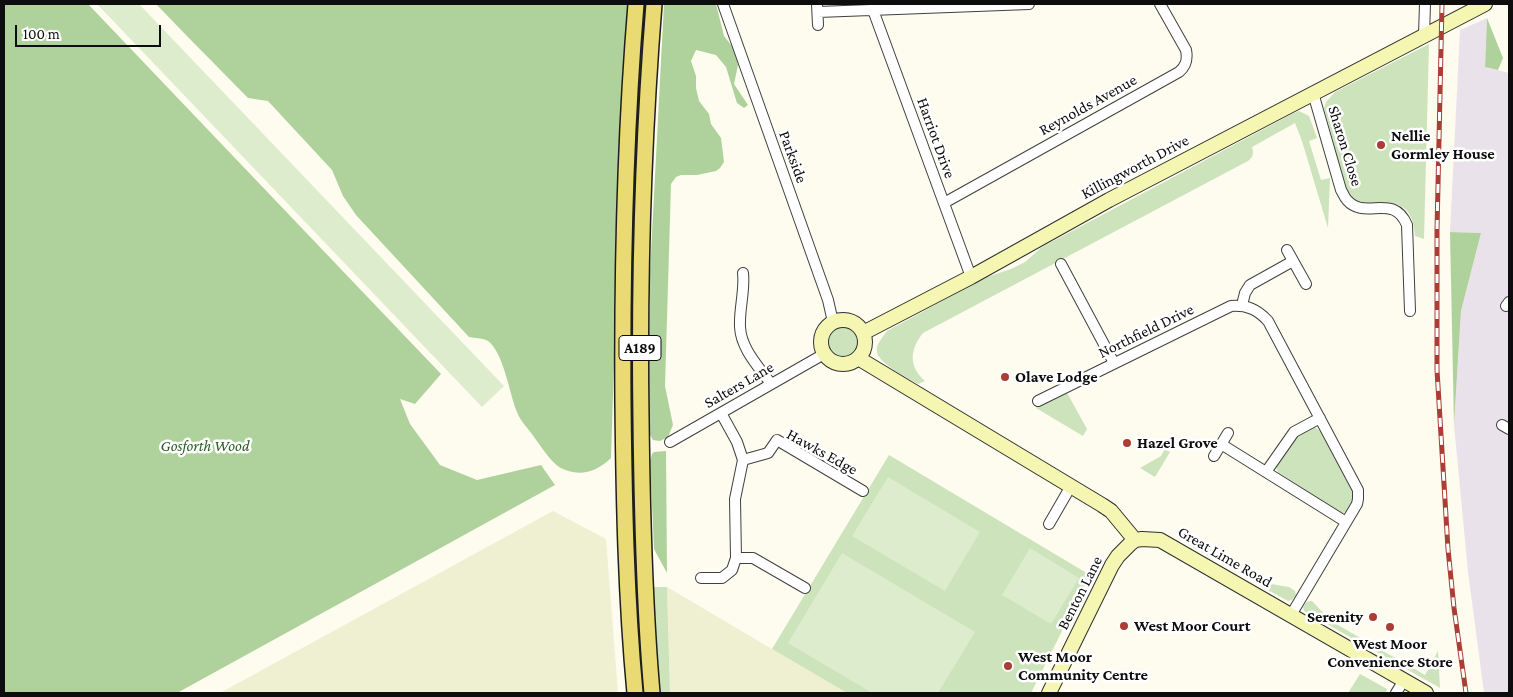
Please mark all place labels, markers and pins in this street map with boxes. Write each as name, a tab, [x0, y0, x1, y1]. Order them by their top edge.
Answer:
place label: Nellie Gormley House	[1391, 126, 1495, 164]
marker: Nellie Gormley House	[1375, 139, 1387, 151]
place label: Olave Lodge	[1015, 367, 1098, 387]
marker: Olave Lodge	[999, 371, 1011, 383]
place label: Hazel Grove	[1137, 433, 1218, 453]
marker: Hazel Grove	[1121, 437, 1133, 449]
place label: Serenity	[1307, 607, 1363, 627]
marker: Serenity	[1367, 611, 1379, 623]
place label: West Moor Court	[1134, 616, 1251, 636]
marker: West Moor Court	[1118, 620, 1130, 632]
marker: West Moor Convenience Store	[1384, 621, 1396, 633]
place label: West Moor Convenience Store	[1327, 634, 1453, 672]
place label: West Moor Community Centre	[1018, 647, 1148, 685]
marker: West Moor Community Centre	[1002, 660, 1014, 672]

